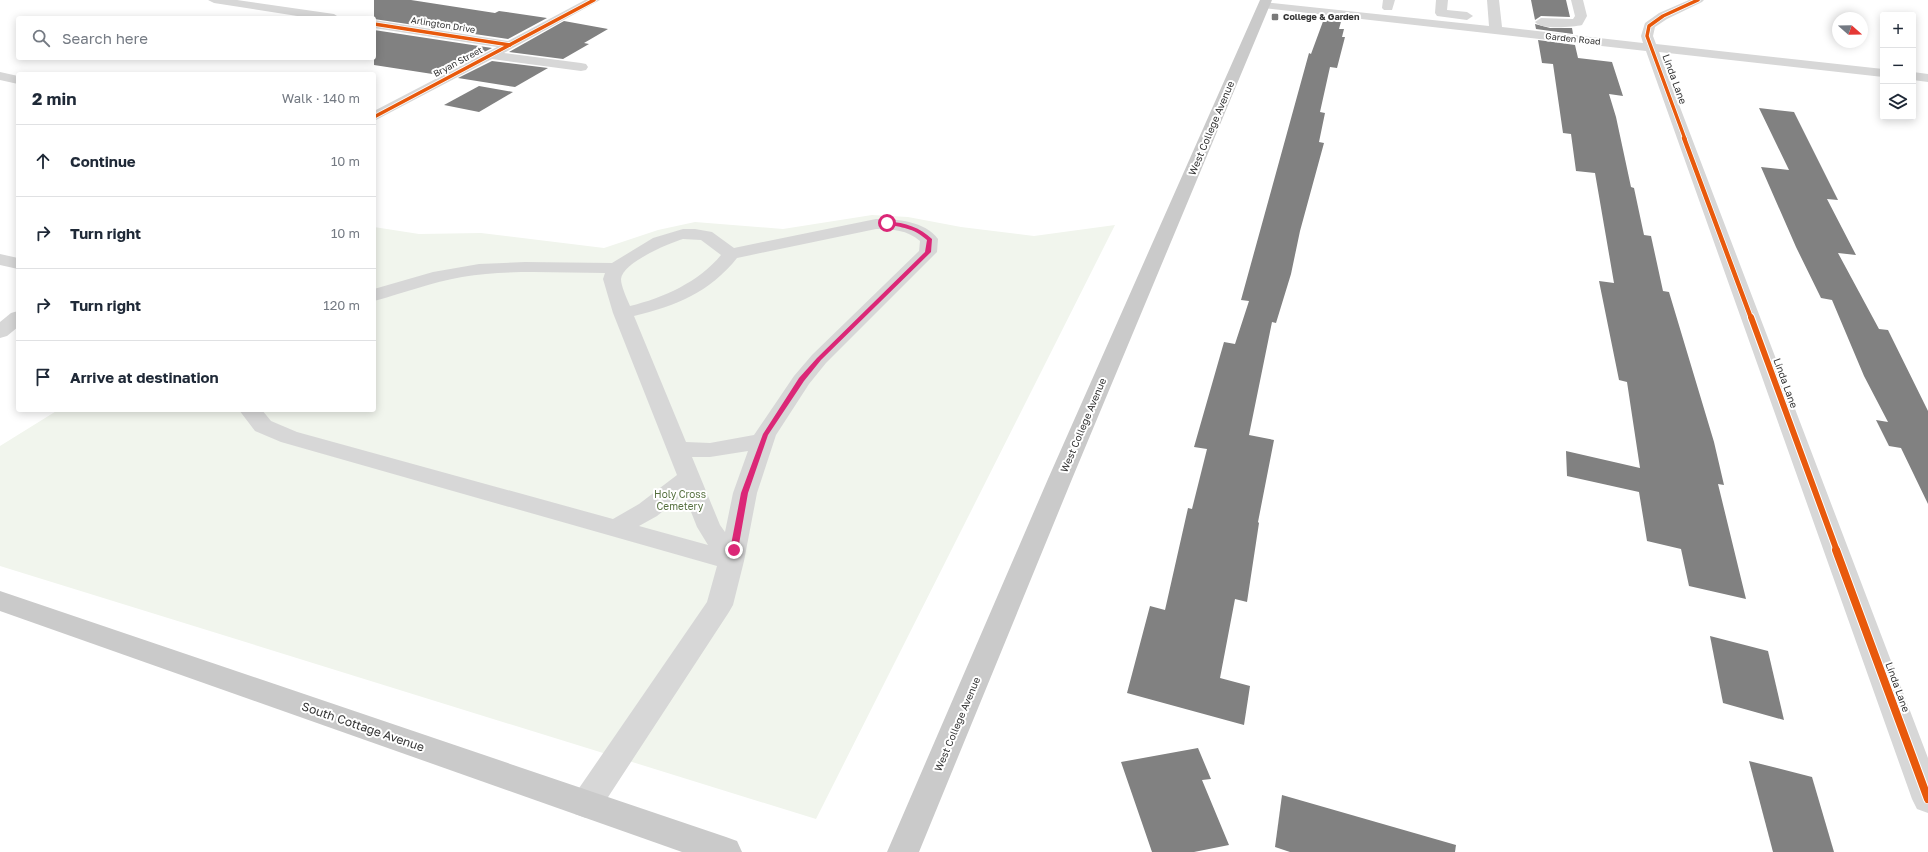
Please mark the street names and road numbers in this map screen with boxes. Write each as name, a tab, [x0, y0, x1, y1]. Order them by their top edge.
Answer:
street label: Arlington Drive	[410, 14, 476, 35]
street label: Garden Road	[1545, 30, 1601, 47]
street label: Bryan Street	[431, 44, 485, 79]
street label: Linda Lane	[1660, 52, 1690, 106]
street label: West College Avenue	[1186, 79, 1236, 177]
street label: Linda Lane	[1771, 356, 1801, 410]
street label: West College Avenue	[1058, 376, 1108, 474]
street label: Linda Lane	[1883, 660, 1913, 714]
street label: West College Avenue	[932, 675, 982, 773]
street label: South Cottage Avenue	[300, 698, 426, 755]

